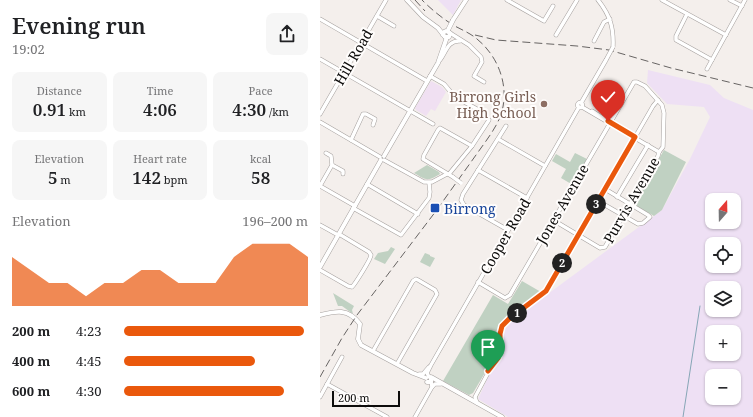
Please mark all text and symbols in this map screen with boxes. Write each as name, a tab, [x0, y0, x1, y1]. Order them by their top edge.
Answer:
text: Evening run	[12, 10, 146, 40]
button: share	[266, 13, 308, 55]
street label: Hill Road	[329, 25, 377, 88]
text: 19:02	[12, 40, 45, 58]
pin	[591, 80, 625, 121]
text: Distance	[37, 83, 82, 98]
text: Time	[147, 83, 173, 98]
text: Pace	[249, 83, 273, 98]
icon: check	[597, 86, 619, 108]
place label: Birrong Girls High School	[449, 87, 537, 122]
text: 0.91	[33, 98, 66, 121]
text: 4:06	[143, 98, 177, 121]
text: 4:30	[232, 98, 266, 121]
marker: Birrong Girls High School	[539, 99, 549, 109]
text: km	[66, 104, 86, 119]
text: /km	[266, 104, 289, 119]
text: Elevation	[35, 151, 84, 166]
text: Heart rate	[133, 151, 187, 166]
text: kcal	[250, 151, 271, 166]
street label: Purvis Avenue	[599, 153, 663, 247]
street label: Jones Avenue	[531, 160, 593, 248]
text: 5	[48, 166, 57, 189]
text: 142	[132, 166, 161, 189]
text: 58	[251, 166, 270, 189]
text: m	[57, 172, 71, 187]
text: bpm	[161, 172, 188, 187]
north arrow	[705, 193, 741, 229]
map controls	[705, 193, 741, 405]
street label: Cooper Road	[476, 194, 535, 277]
pin: 3	[586, 194, 606, 214]
text: 3	[593, 196, 599, 211]
place label: Birrong	[444, 199, 496, 218]
marker: Birrong	[429, 202, 441, 214]
text: Elevation	[12, 212, 71, 230]
text: 196–200 m	[242, 212, 308, 230]
button: locate	[705, 237, 741, 273]
pin: 2	[552, 253, 572, 273]
text: 2	[559, 255, 565, 270]
button: layers	[705, 281, 741, 317]
pin: 1	[507, 303, 527, 323]
text: 1	[514, 305, 520, 320]
text: 200 m	[12, 322, 50, 340]
text: 4:23	[76, 322, 102, 340]
button: +	[705, 325, 741, 361]
pin	[471, 330, 505, 371]
icon: arrive	[477, 336, 499, 358]
text: 400 m	[12, 352, 50, 370]
text: 4:45	[76, 352, 102, 370]
button: −	[705, 369, 741, 405]
text: 600 m	[12, 382, 50, 400]
text: 4:30	[76, 382, 102, 400]
scale bar	[332, 389, 400, 408]
text: 200 m	[338, 390, 370, 405]

